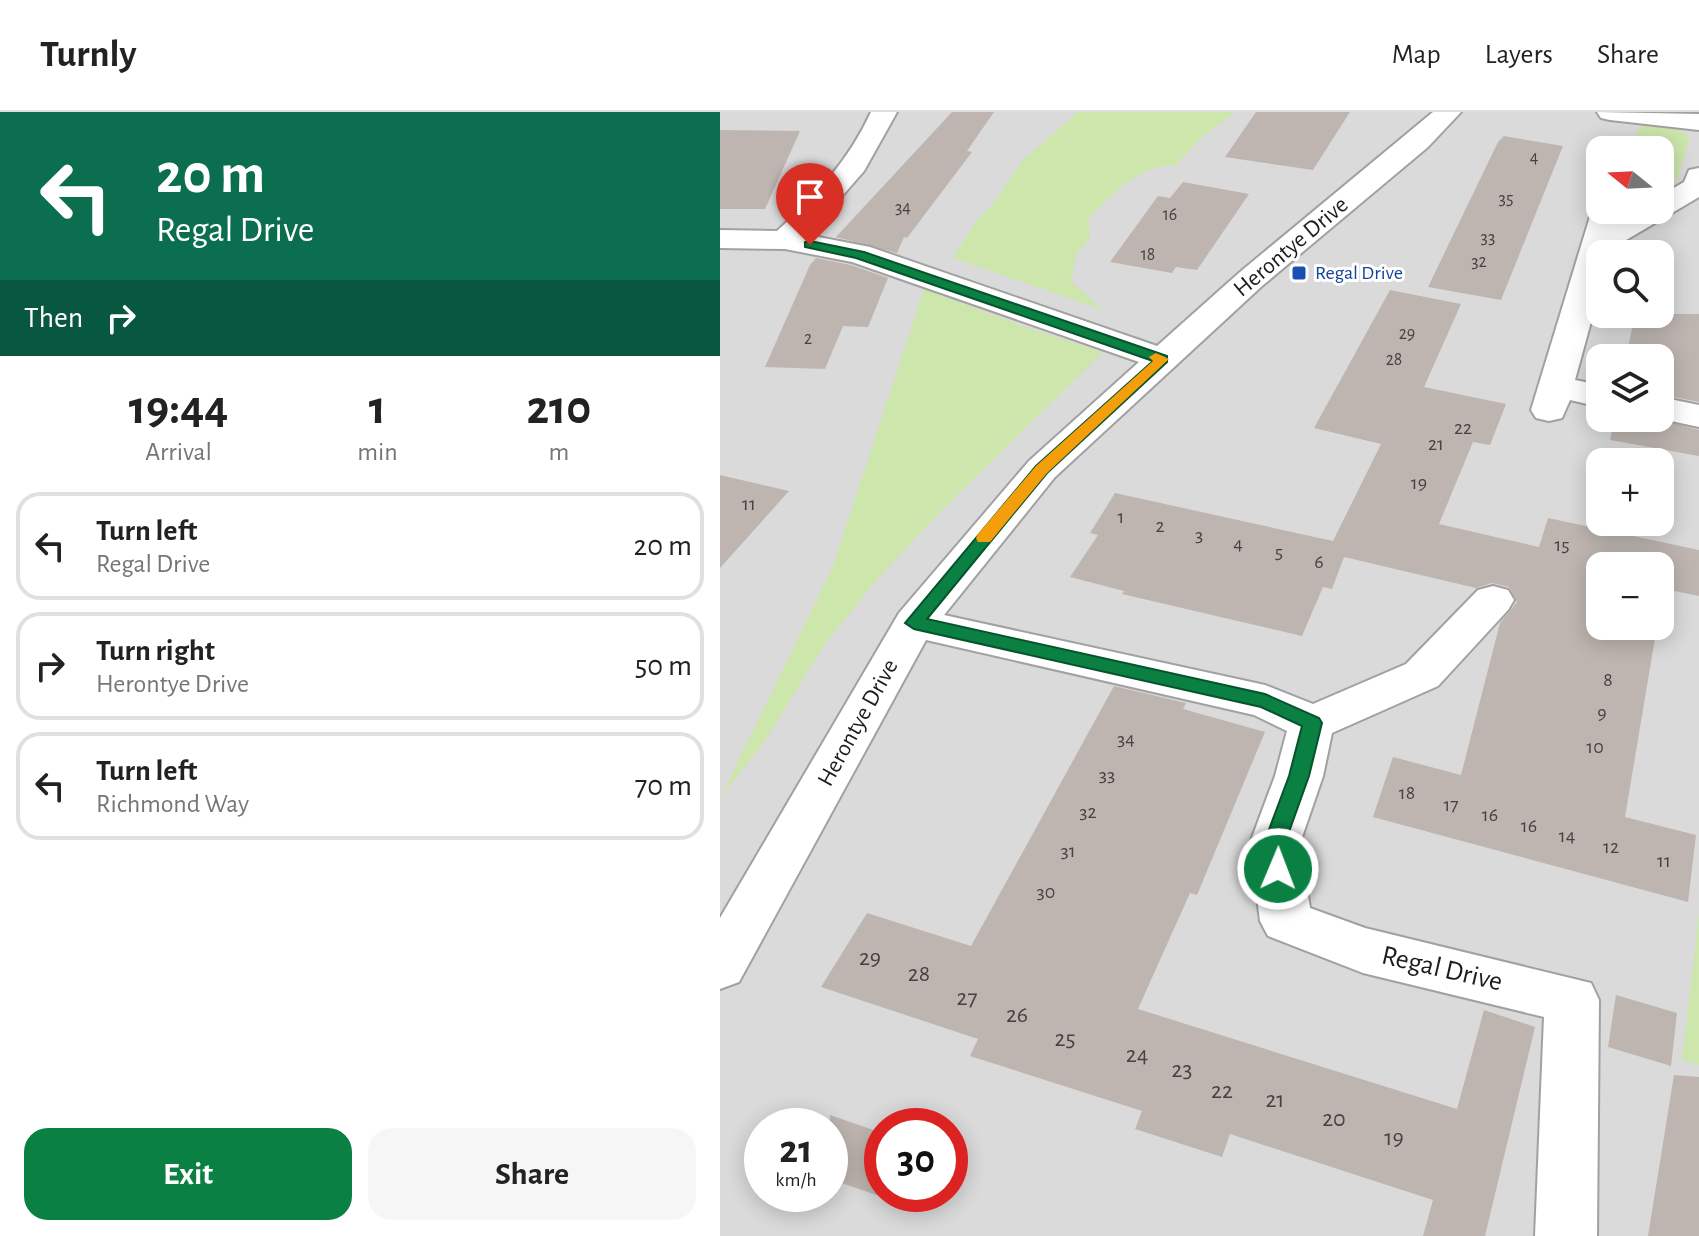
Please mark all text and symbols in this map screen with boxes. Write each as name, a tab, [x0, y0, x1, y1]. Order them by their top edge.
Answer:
text: Turnly	[40, 36, 136, 74]
text: Map	[1392, 41, 1441, 69]
text: Layers	[1485, 41, 1553, 69]
text: Share	[1597, 41, 1659, 69]
north arrow	[1586, 136, 1674, 224]
map controls	[1586, 136, 1674, 640]
icon: left	[24, 144, 128, 248]
text: 20 m	[156, 147, 265, 203]
house number: 4	[1530, 149, 1539, 167]
pin	[776, 163, 844, 245]
icon: arrive	[788, 175, 832, 219]
house number: 35	[1499, 190, 1513, 208]
street label: Herontye Drive	[1229, 192, 1353, 302]
house number: 34	[895, 199, 911, 217]
house number: 16	[1163, 206, 1177, 224]
text: Regal Drive	[156, 212, 314, 248]
house number: 33	[1481, 229, 1495, 247]
button: search	[1586, 240, 1674, 328]
house number: 18	[1141, 246, 1155, 264]
house number: 32	[1471, 253, 1487, 271]
place label: Regal Drive	[1315, 263, 1403, 283]
marker: Regal Drive	[1290, 264, 1308, 282]
icon: right	[99, 296, 143, 340]
text: Then	[24, 303, 83, 333]
house number: 29	[1399, 325, 1415, 343]
house number: 2	[804, 330, 812, 348]
button: layers	[1586, 344, 1674, 432]
house number: 28	[1386, 351, 1402, 369]
text: 19:44	[129, 385, 228, 433]
text: 1	[369, 385, 386, 433]
text: 210	[526, 385, 591, 433]
house number: 22	[1454, 418, 1472, 438]
house number: 21	[1428, 434, 1444, 454]
text: Arrival	[145, 439, 212, 465]
text: min	[357, 439, 398, 465]
text: m	[548, 439, 569, 465]
button: +	[1586, 448, 1674, 536]
house number: 19	[1411, 473, 1427, 493]
house number: 11	[742, 494, 756, 514]
house number: 1	[1118, 507, 1124, 527]
text: Turn left	[96, 516, 197, 546]
house number: 2	[1155, 516, 1165, 536]
icon: left	[28, 524, 72, 568]
house number: 3	[1195, 525, 1203, 545]
text: 20 m	[634, 531, 692, 561]
house number: 4	[1233, 534, 1243, 554]
house number: 15	[1554, 535, 1570, 555]
house number: 5	[1275, 542, 1283, 562]
text: Regal Drive	[96, 551, 210, 577]
house number: 6	[1314, 552, 1324, 572]
button: −	[1586, 552, 1674, 640]
text: Turn right	[96, 636, 215, 666]
icon: right	[28, 644, 72, 688]
text: 50 m	[635, 651, 692, 681]
street label: Herontye Drive	[813, 655, 903, 791]
house number: 8	[1603, 670, 1613, 690]
text: Herontye Drive	[96, 671, 249, 697]
house number: 9	[1597, 703, 1607, 723]
house number: 34	[1117, 729, 1135, 749]
house number: 10	[1586, 737, 1604, 757]
text: Turn left	[96, 756, 197, 786]
icon: left	[28, 764, 72, 808]
house number: 33	[1099, 765, 1115, 785]
text: 70 m	[635, 771, 692, 801]
house number: 18	[1399, 783, 1415, 803]
text: Richmond Way	[96, 791, 249, 817]
house number: 17	[1443, 795, 1459, 815]
house number: 32	[1079, 802, 1097, 822]
house number: 16	[1482, 805, 1498, 825]
house number: 16	[1521, 816, 1537, 836]
house number: 14	[1559, 826, 1575, 846]
position arrow	[1236, 827, 1320, 911]
house number: 12	[1603, 837, 1619, 857]
house number: 31	[1060, 841, 1076, 861]
house number: 11	[1657, 851, 1671, 871]
house number: 30	[1037, 882, 1055, 902]
street label: Regal Drive	[1379, 942, 1505, 996]
house number: 29	[859, 946, 881, 970]
house number: 28	[908, 962, 930, 986]
house number: 27	[957, 986, 977, 1010]
house number: 26	[1006, 1003, 1028, 1027]
house number: 25	[1055, 1027, 1075, 1051]
house number: 24	[1126, 1043, 1148, 1067]
house number: 23	[1172, 1058, 1192, 1082]
house number: 22	[1211, 1079, 1233, 1103]
house number: 21	[1265, 1088, 1285, 1112]
house number: 20	[1322, 1107, 1346, 1131]
speed limit sign: 30	[864, 1108, 968, 1212]
house number: 19	[1384, 1126, 1404, 1150]
button: Exit	[24, 1128, 352, 1220]
button: Share	[368, 1128, 696, 1220]
text: 21	[779, 1130, 813, 1170]
text: km/h	[775, 1170, 817, 1190]

